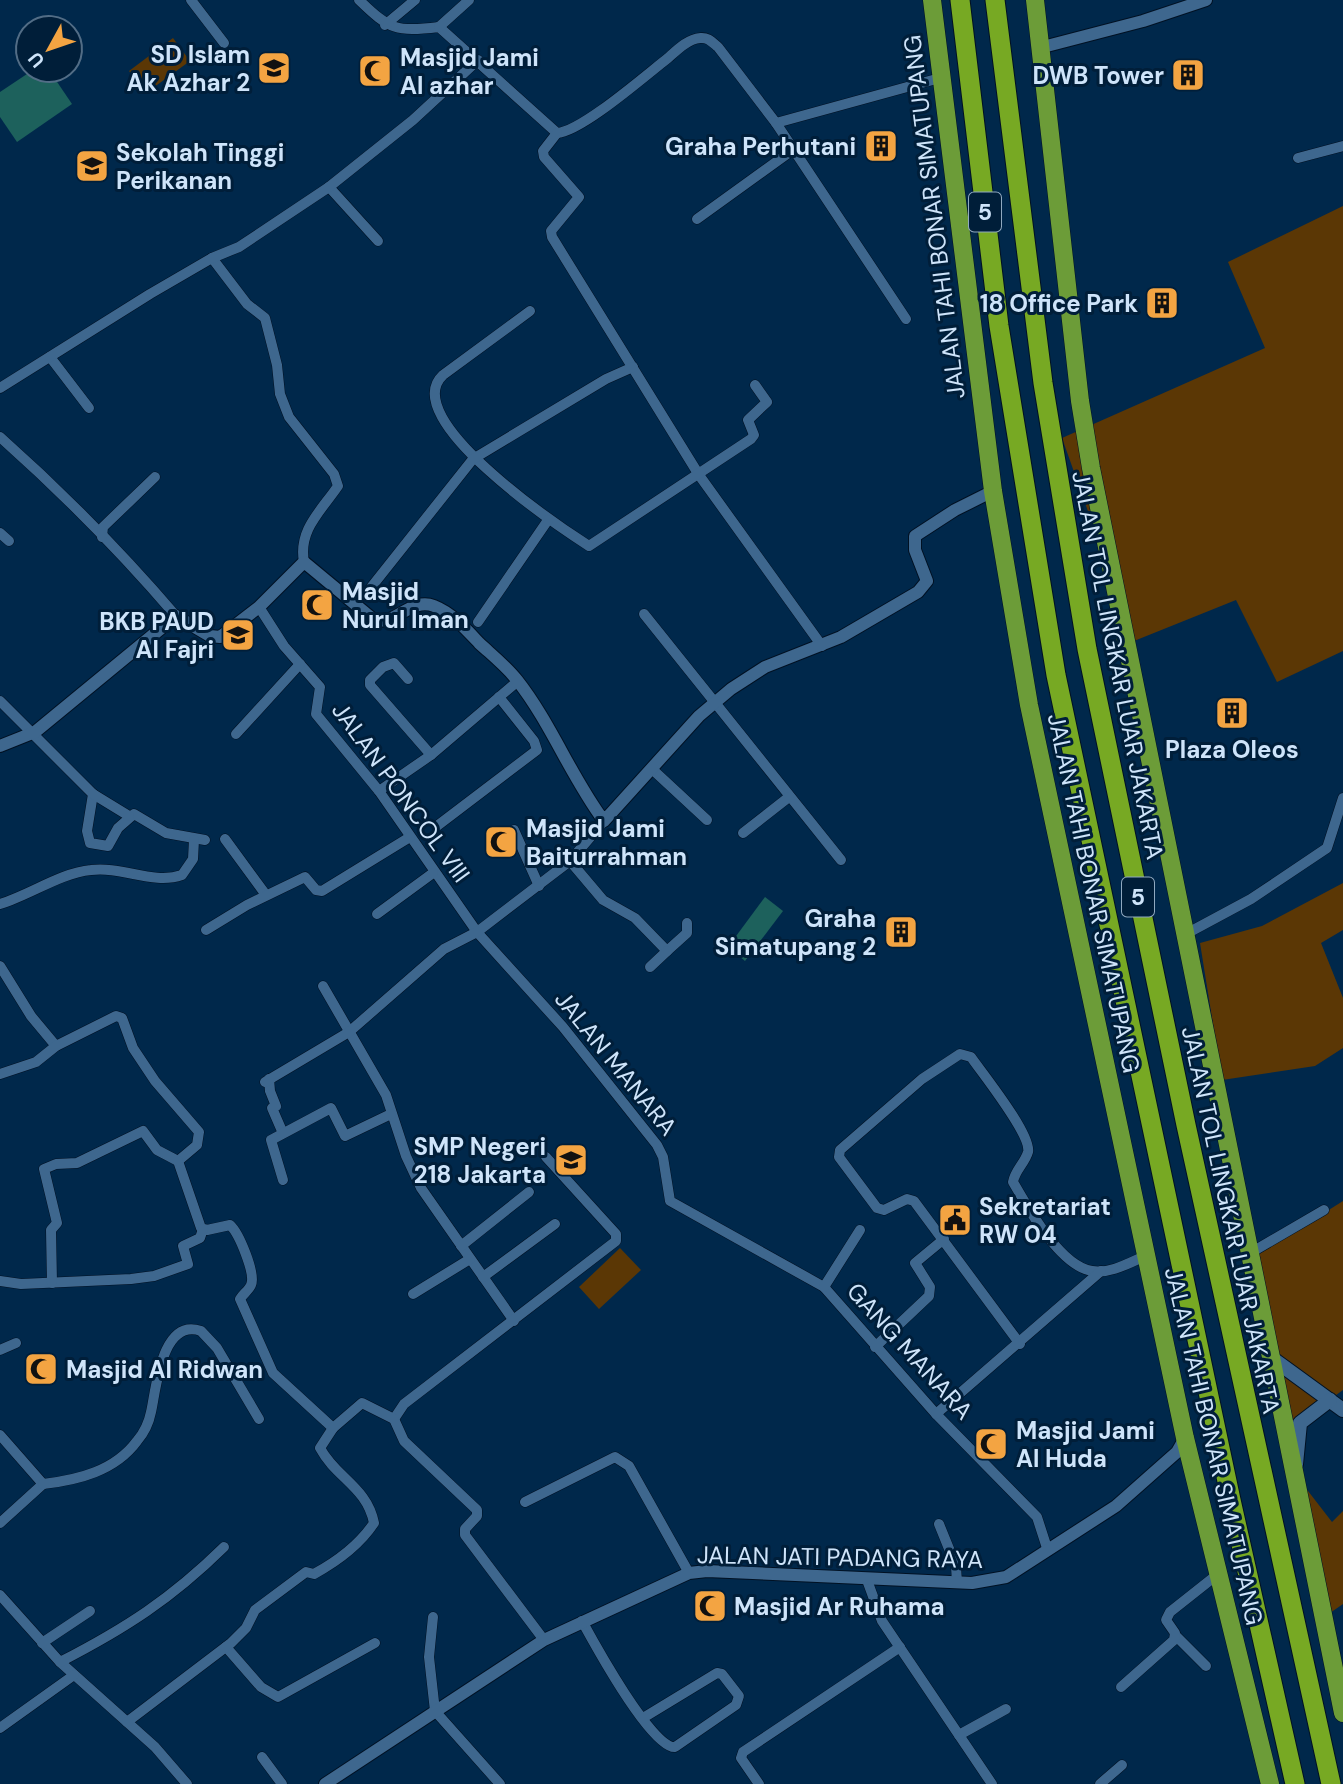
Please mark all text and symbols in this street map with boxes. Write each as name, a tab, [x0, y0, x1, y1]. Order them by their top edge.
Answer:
north arrow	[14, 14, 84, 84]
street label: JALAN TAHI BONAR SIMATUPANG	[896, 33, 972, 401]
place label: SD Islam Ak Azhar 2	[126, 39, 250, 98]
place label: Masjid Jami Al azhar	[400, 42, 539, 101]
text: U	[23, 47, 50, 73]
school or university icon: SD Islam Ak Azhar 2	[255, 49, 293, 87]
mosque icon: Masjid Jami Al azhar	[356, 52, 394, 90]
building icon: DWB Tower	[1169, 56, 1207, 94]
place label: DWB Tower	[1032, 60, 1164, 91]
building icon: Graha Perhutani	[862, 127, 900, 165]
place label: Graha Perhutani	[665, 131, 856, 162]
place label: Sekolah Tinggi Perikanan	[116, 137, 284, 196]
school or university icon: Sekolah Tinggi Perikanan	[73, 147, 111, 185]
road number: 5	[969, 192, 1001, 232]
building icon: 18 Office Park	[1143, 284, 1181, 322]
place label: 18 Office Park	[980, 288, 1138, 319]
street label: JALAN TOL LINGKAR LUAR JAKARTA	[1065, 468, 1171, 862]
place label: Masjid Nurul Iman	[342, 576, 469, 635]
mosque icon: Masjid Nurul Iman	[298, 586, 336, 624]
place label: BKB PAUD Al Fajri	[99, 606, 214, 665]
school or university icon: BKB PAUD Al Fajri	[219, 616, 257, 654]
building icon: Plaza Oleos	[1213, 694, 1251, 732]
street label: JALAN PONCOL VIII	[325, 696, 477, 888]
street label: JALAN TAHI BONAR SIMATUPANG	[1041, 711, 1147, 1075]
place label: Plaza Oleos	[1165, 734, 1299, 765]
place label: Masjid Jami Baiturrahman	[526, 813, 687, 872]
mosque icon: Masjid Jami Baiturrahman	[482, 823, 520, 861]
road number: 5	[1122, 877, 1154, 916]
place label: Graha Simatupang 2	[715, 903, 876, 962]
building icon: Graha Simatupang 2	[882, 913, 920, 951]
street label: JALAN MANARA	[548, 984, 684, 1142]
street label: JALAN TOL LINGKAR LUAR JAKARTA	[1175, 1024, 1287, 1417]
place label: SMP Negeri 218 Jakarta	[414, 1131, 546, 1190]
school or university icon: SMP Negeri 218 Jakarta	[552, 1141, 590, 1179]
place label: Sekretariat RW 04	[979, 1191, 1111, 1250]
public building icon: Sekretariat RW 04	[936, 1201, 974, 1239]
street label: JALAN TAHI BONAR SIMATUPANG	[1158, 1264, 1270, 1628]
street label: GANG MANARA	[840, 1276, 980, 1426]
mosque icon: Masjid Al Ridwan	[22, 1350, 60, 1388]
place label: Masjid Al Ridwan	[66, 1354, 263, 1385]
place label: Masjid Jami Al Huda	[1016, 1415, 1155, 1474]
mosque icon: Masjid Jami Al Huda	[972, 1425, 1010, 1463]
street label: JALAN JATI PADANG RAYA	[697, 1539, 983, 1575]
mosque icon: Masjid Ar Ruhama	[691, 1587, 729, 1625]
place label: Masjid Ar Ruhama	[734, 1591, 945, 1622]

